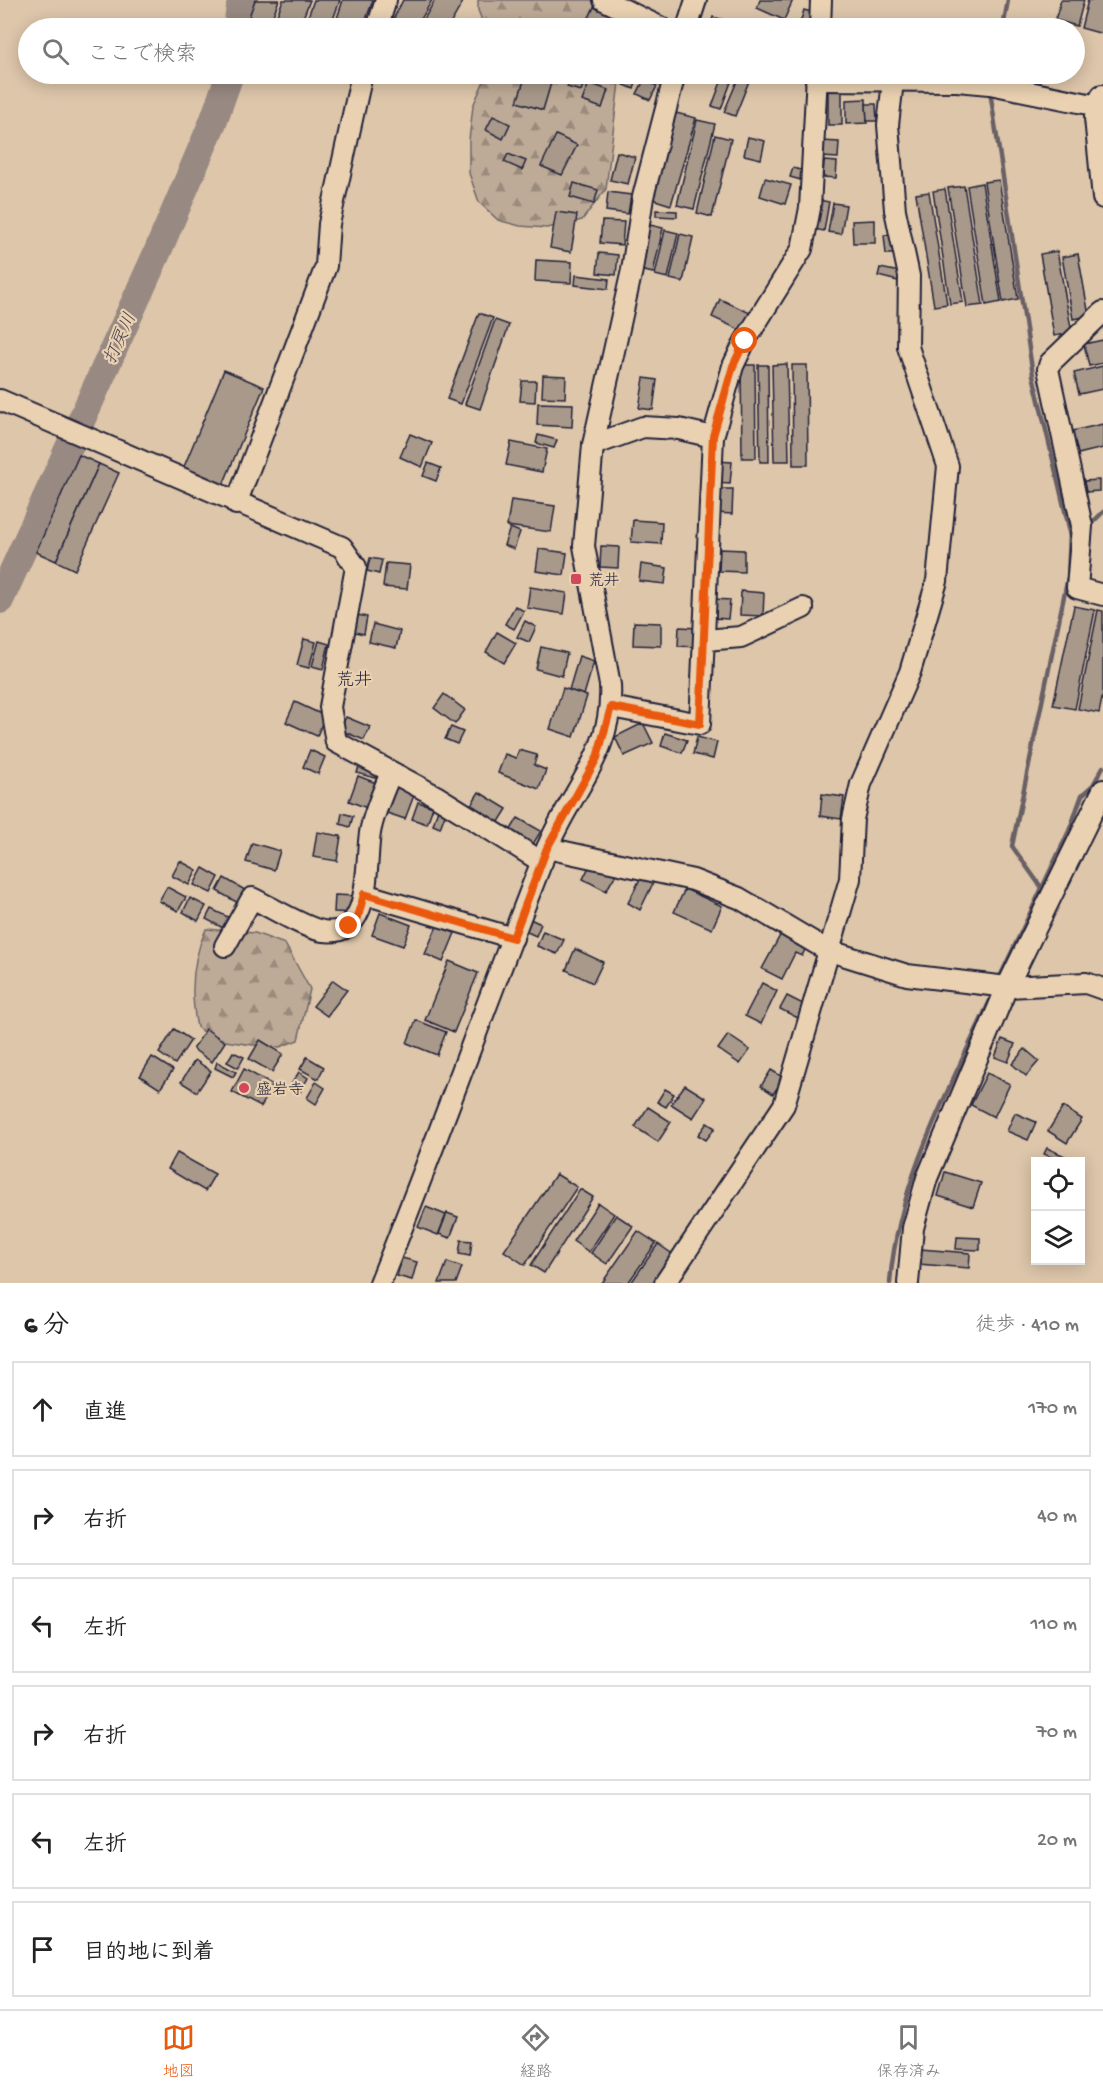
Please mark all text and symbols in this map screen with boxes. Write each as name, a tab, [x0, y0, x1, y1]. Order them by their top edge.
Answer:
search box	[18, 18, 1085, 84]
icon: search	[39, 35, 72, 68]
text: ここで検索	[87, 43, 197, 69]
water label: 打戻川	[100, 310, 142, 368]
route start	[731, 327, 757, 353]
marker: 荒井	[569, 572, 583, 586]
place label: 荒井	[588, 572, 620, 592]
district label: 荒井	[336, 670, 372, 692]
route end	[335, 912, 361, 938]
place label: 盛岩寺	[256, 1080, 304, 1101]
marker: 盛岩寺	[237, 1081, 251, 1095]
map controls	[1031, 1157, 1085, 1265]
button: locate	[1031, 1157, 1085, 1211]
button: layers	[1031, 1211, 1085, 1265]
text: 6 分	[24, 1312, 69, 1343]
text: 徒歩 · 410 m	[975, 1315, 1079, 1338]
icon: ahead	[26, 1393, 59, 1426]
text: 170 m	[1028, 1398, 1077, 1421]
text: 直進	[83, 1401, 127, 1427]
icon: right	[26, 1501, 59, 1534]
text: 40 m	[1037, 1506, 1077, 1529]
text: 右折	[83, 1509, 127, 1535]
icon: left	[26, 1609, 59, 1642]
text: 110 m	[1031, 1614, 1077, 1637]
text: 左折	[83, 1617, 127, 1643]
icon: right	[26, 1717, 59, 1750]
text: 70 m	[1036, 1722, 1077, 1745]
text: 右折	[83, 1725, 127, 1751]
icon: left	[26, 1825, 59, 1858]
text: 20 m	[1037, 1830, 1077, 1853]
text: 左折	[83, 1833, 127, 1859]
icon: arrive	[26, 1933, 59, 1966]
text: 目的地に到着	[83, 1941, 215, 1967]
tab: 地図	[162, 2021, 195, 2083]
tab: 経路	[519, 2021, 552, 2083]
tab: 保存済み	[877, 2021, 941, 2083]

